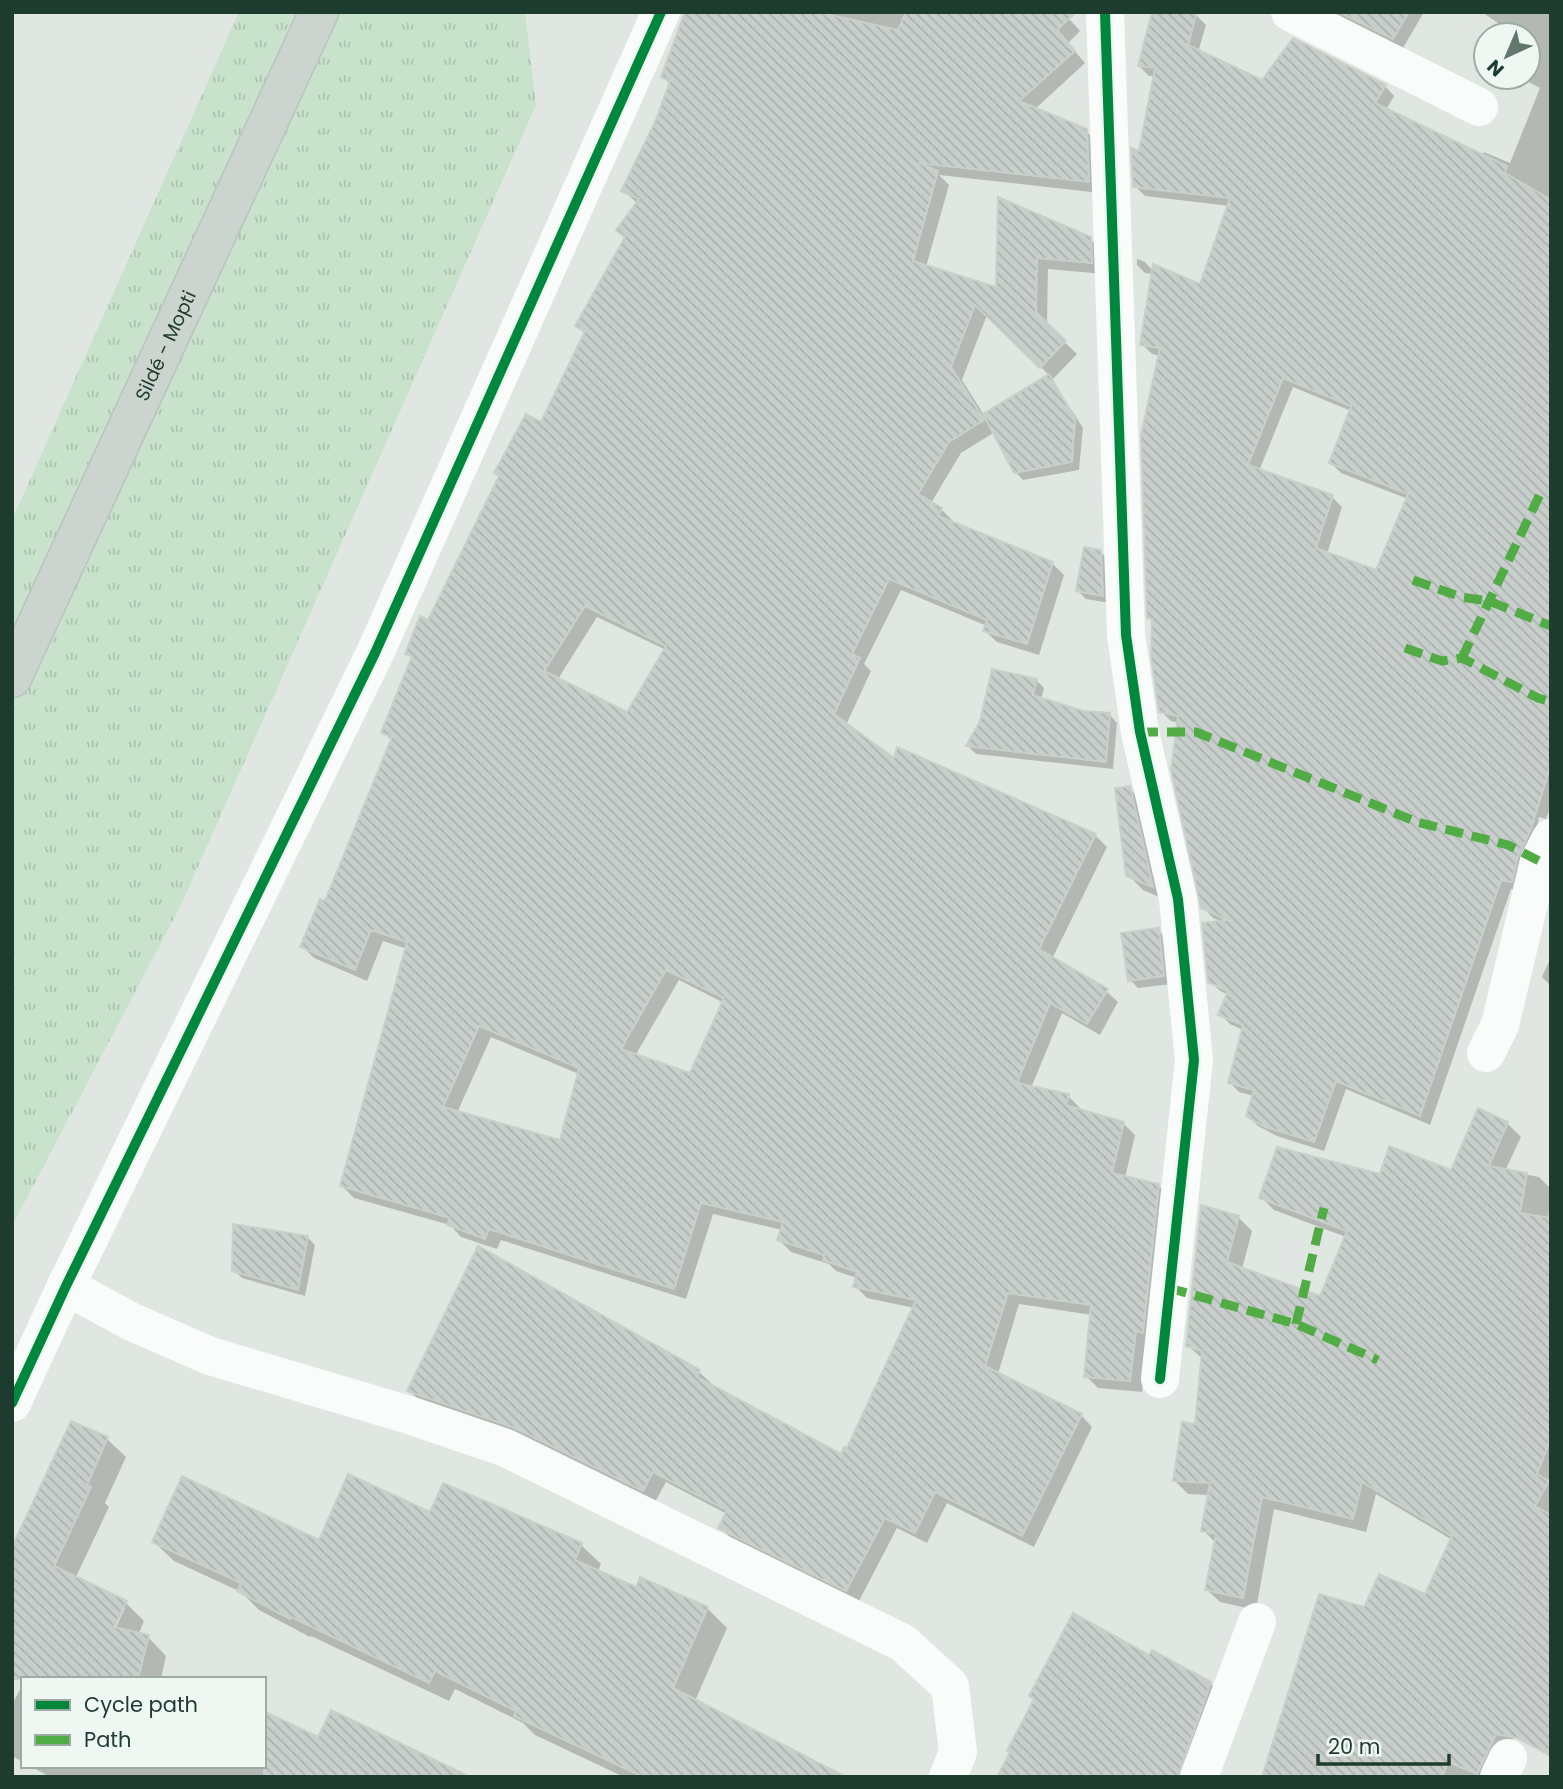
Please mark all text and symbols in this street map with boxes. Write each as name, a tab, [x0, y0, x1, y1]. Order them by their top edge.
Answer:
north arrow	[1472, 21, 1542, 91]
text: N	[1481, 53, 1510, 83]
street label: Sildé - Mopti	[128, 286, 202, 405]
legend	[21, 1677, 266, 1768]
text: Cycle path	[84, 1690, 198, 1719]
scale bar	[1318, 1722, 1449, 1766]
text: Path	[84, 1725, 131, 1754]
text: 20 m	[1328, 1732, 1381, 1761]

